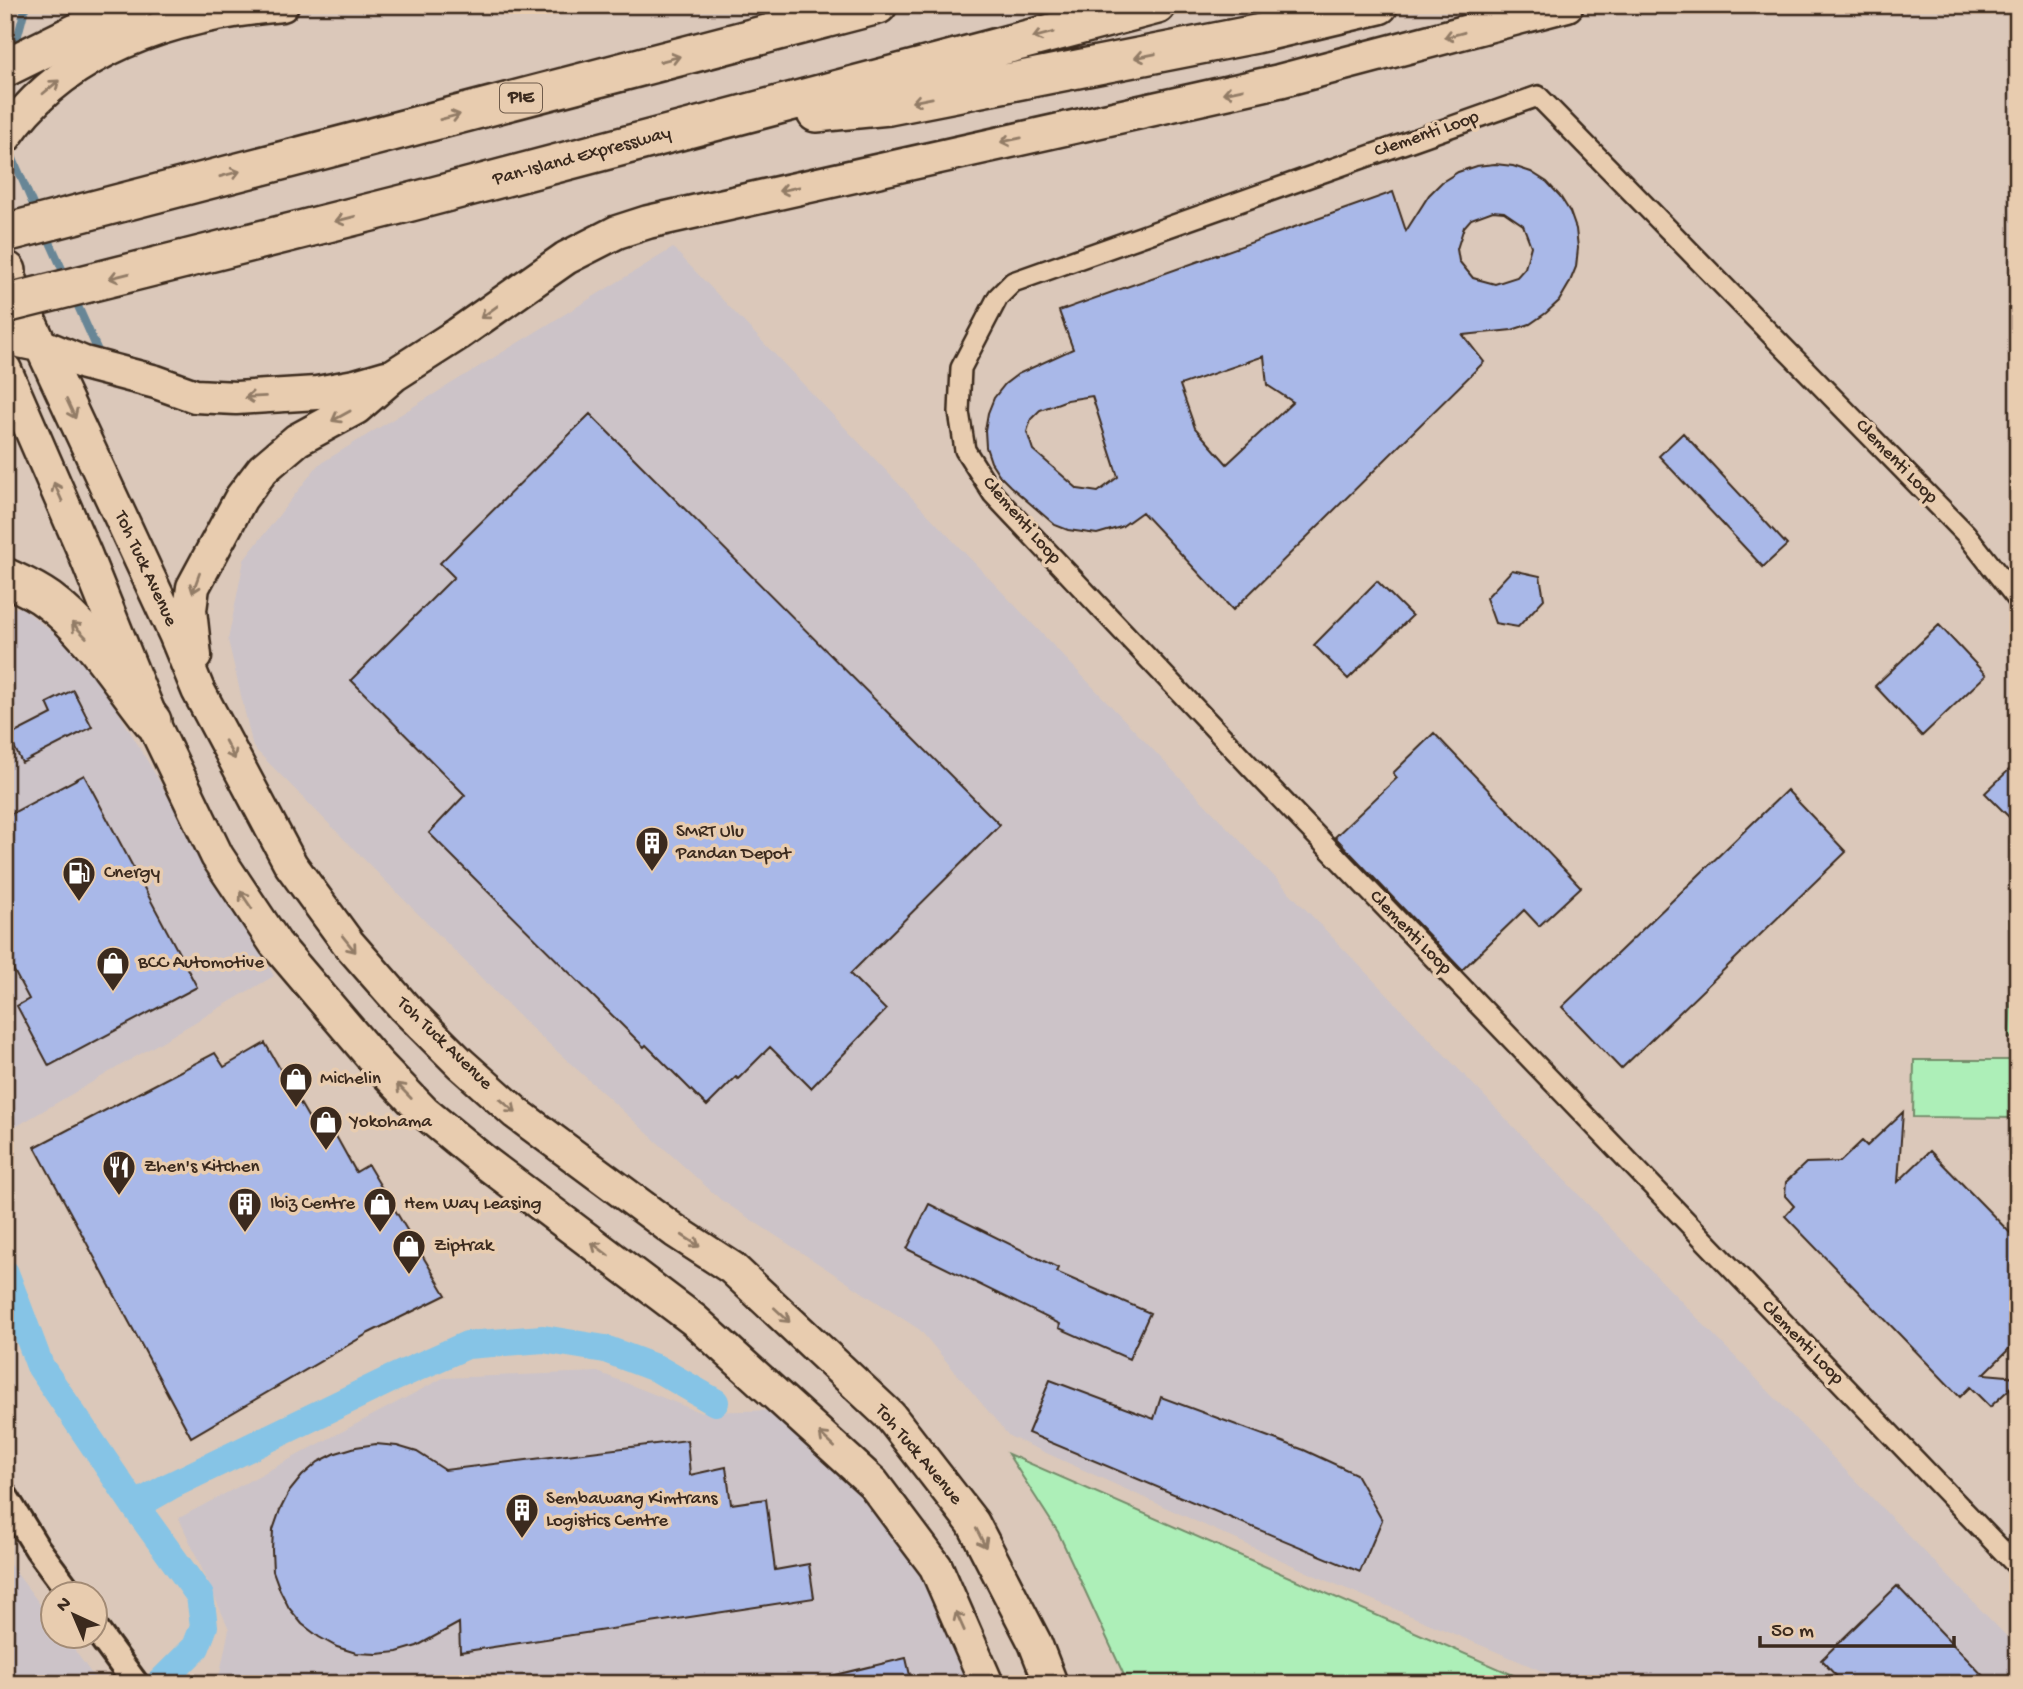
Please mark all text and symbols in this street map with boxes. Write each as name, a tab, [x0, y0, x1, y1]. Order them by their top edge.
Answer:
one-way arrow	[1032, 29, 1055, 42]
one-way arrow	[1443, 29, 1466, 42]
one-way arrow	[1134, 50, 1157, 63]
one-way arrow	[658, 52, 681, 65]
one-way arrow	[41, 79, 59, 95]
road number: PIE	[500, 84, 542, 113]
one-way arrow	[1222, 85, 1245, 99]
one-way arrow	[911, 93, 934, 107]
street label: Clementi Loop	[1372, 106, 1483, 164]
one-way arrow	[439, 109, 461, 122]
street label: Pan-Island Expressway	[490, 122, 674, 192]
one-way arrow	[1000, 134, 1023, 147]
one-way arrow	[218, 167, 241, 180]
one-way arrow	[778, 183, 801, 196]
one-way arrow	[334, 213, 357, 226]
one-way arrow	[108, 270, 131, 283]
one-way arrow	[480, 305, 499, 319]
one-way arrow	[244, 390, 267, 403]
one-way arrow	[65, 398, 78, 419]
one-way arrow	[331, 410, 352, 424]
street label: Clementi Loop	[1850, 415, 1943, 510]
street label: Clementi Loop	[977, 472, 1066, 570]
one-way arrow	[51, 482, 64, 503]
street label: Toh Tuck Avenue	[108, 507, 182, 631]
one-way arrow	[189, 572, 201, 594]
one-way arrow	[70, 622, 87, 639]
one-way arrow	[223, 740, 237, 760]
place label: SMRT Ulu Pandan Depot	[675, 821, 793, 866]
building icon: SMRT Ulu Pandan Depot	[633, 824, 671, 873]
fuel station icon: Cnergy	[60, 854, 98, 903]
place label: Cnergy	[104, 862, 161, 885]
street label: Clementi Loop	[1364, 886, 1457, 981]
one-way arrow	[238, 891, 253, 910]
one-way arrow	[341, 934, 356, 952]
shop icon: BCC Automotive	[94, 944, 132, 993]
place label: BCC Automotive	[137, 952, 264, 975]
street label: Toh Tuck Avenue	[390, 992, 497, 1096]
shop icon: Michelin	[277, 1060, 315, 1109]
place label: Michelin	[320, 1068, 381, 1091]
one-way arrow	[396, 1083, 413, 1100]
one-way arrow	[499, 1098, 517, 1114]
shop icon: Yokohama	[307, 1103, 345, 1152]
place label: Yokohama	[348, 1111, 433, 1134]
restaurant icon: Zhen's Kitchen	[100, 1148, 138, 1197]
place label: Zhen's Kitchen	[144, 1156, 259, 1179]
building icon: Ibiz Centre	[226, 1185, 264, 1234]
shop icon: Hem Way Leasing	[361, 1185, 399, 1234]
place label: Ibiz Centre	[270, 1193, 355, 1216]
place label: Hem Way Leasing	[404, 1193, 542, 1216]
shop icon: Ziptrak	[390, 1227, 428, 1276]
place label: Ziptrak	[434, 1235, 495, 1258]
one-way arrow	[680, 1235, 700, 1249]
one-way arrow	[591, 1241, 610, 1256]
street label: Clementi Loop	[1756, 1296, 1849, 1391]
one-way arrow	[773, 1306, 790, 1323]
street label: Toh Tuck Avenue	[868, 1399, 967, 1510]
one-way arrow	[818, 1432, 836, 1448]
place label: Sembawang Kimtrans Logistics Centre	[546, 1488, 718, 1533]
building icon: Sembawang Kimtrans Logistics Centre	[503, 1491, 541, 1540]
one-way arrow	[975, 1527, 989, 1548]
north arrow	[38, 1580, 108, 1650]
text: N	[52, 1593, 77, 1618]
scale bar	[1760, 1605, 1955, 1649]
one-way arrow	[953, 1611, 966, 1632]
text: 50 m	[1771, 1620, 1814, 1645]

